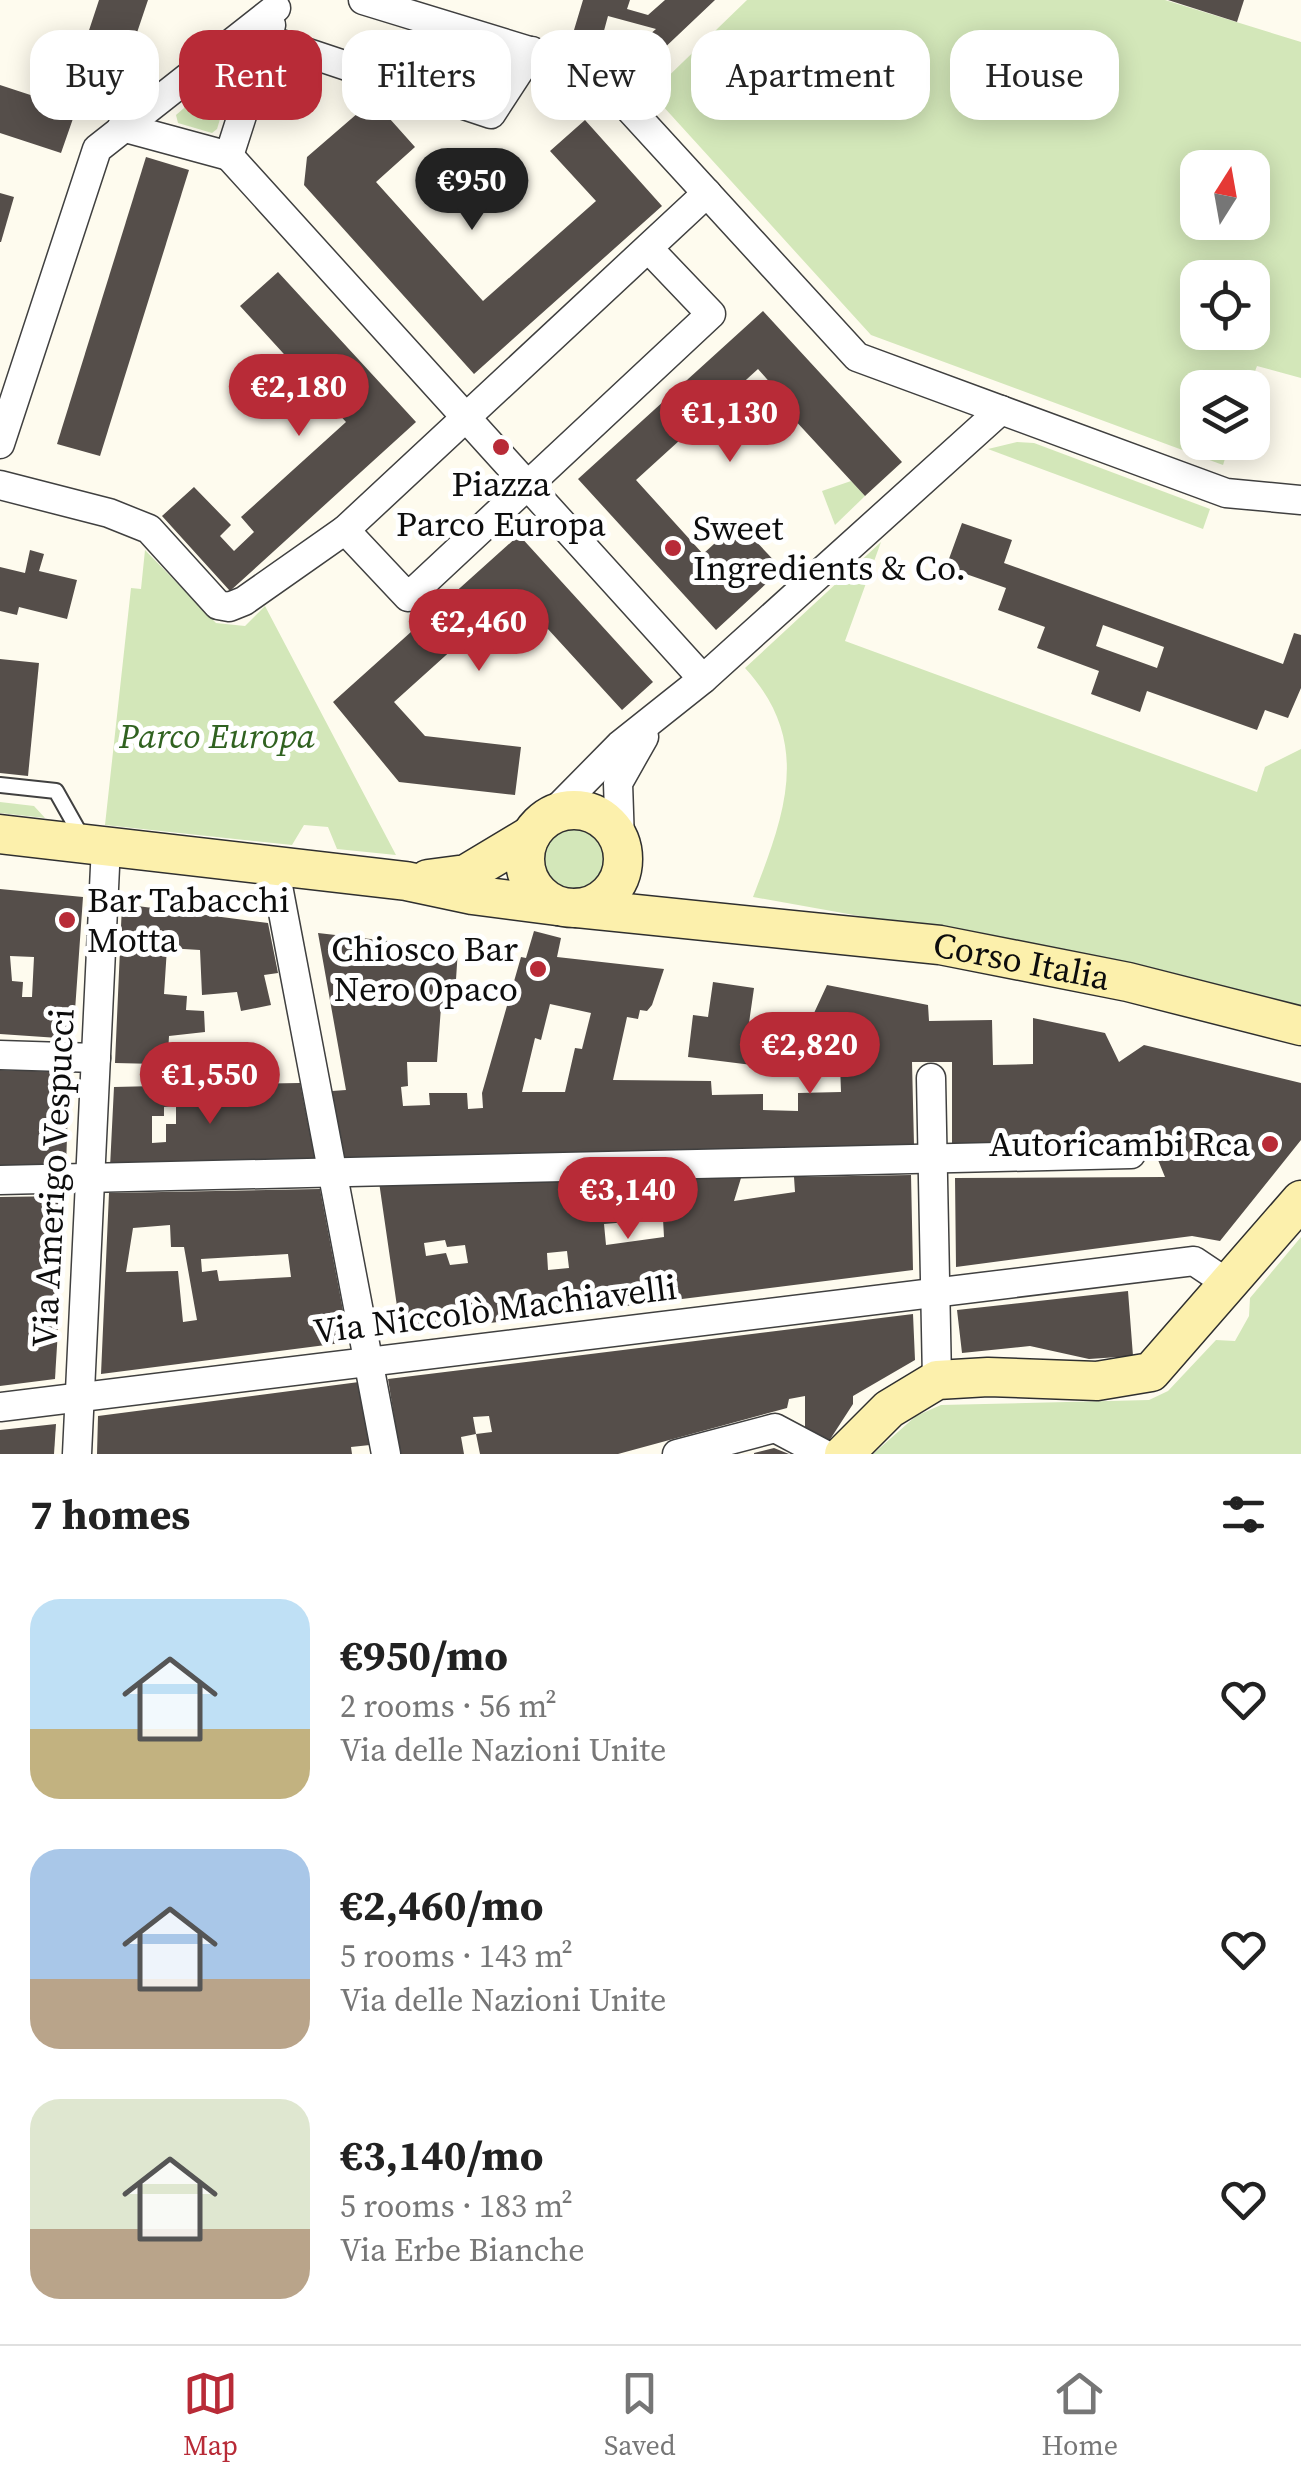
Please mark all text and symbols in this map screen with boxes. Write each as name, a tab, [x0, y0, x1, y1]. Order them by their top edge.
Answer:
chip: Buy	[30, 30, 159, 120]
chip: Rent	[179, 30, 322, 120]
chip: Filters	[342, 30, 511, 120]
chip: New	[531, 30, 671, 120]
chip: Apartment	[691, 30, 930, 120]
chip: House	[950, 30, 1119, 120]
pin: €950	[413, 148, 531, 233]
north arrow	[1180, 150, 1270, 240]
map controls	[1180, 150, 1270, 460]
text: €950	[437, 158, 507, 202]
button: locate	[1180, 260, 1270, 350]
pin: €2,180	[218, 354, 380, 439]
text: €2,180	[251, 364, 347, 408]
button: layers	[1180, 370, 1270, 460]
pin: €1,130	[649, 380, 811, 465]
text: €1,130	[682, 390, 778, 434]
marker: Piazza Parco Europa	[490, 436, 512, 458]
place label: Piazza Parco Europa	[396, 460, 606, 548]
place label: Sweet Ingredients & Co.	[693, 504, 966, 592]
marker: Sweet Ingredients & Co.	[662, 537, 684, 559]
pin: €2,460	[398, 589, 560, 674]
text: €2,460	[431, 599, 527, 643]
park label: Parco Europa	[118, 712, 315, 760]
place label: Bar Tabacchi Motta	[87, 876, 290, 964]
marker: Bar Tabacchi Motta	[56, 909, 78, 931]
street label: Corso Italia	[929, 920, 1114, 1002]
place label: Chiosco Bar Nero Opaco	[331, 925, 518, 1013]
marker: Chiosco Bar Nero Opaco	[527, 958, 549, 980]
street label: Via Amerigo Vespucci	[20, 1007, 86, 1349]
pin: €2,820	[729, 1012, 891, 1097]
text: €2,820	[762, 1022, 858, 1066]
pin: €1,550	[129, 1042, 291, 1127]
text: €1,550	[162, 1052, 258, 1096]
place label: Autoricambi Rca	[989, 1120, 1250, 1168]
marker: Autoricambi Rca	[1259, 1133, 1281, 1155]
pin: €3,140	[547, 1157, 709, 1242]
text: €3,140	[580, 1167, 676, 1211]
street label: Via Niccolò Machiavelli	[311, 1263, 679, 1355]
text: 7 homes	[30, 1485, 190, 1543]
icon: filters	[1216, 1487, 1271, 1542]
text: €950/mo	[340, 1626, 508, 1684]
icon: home	[110, 1639, 230, 1759]
icon: heart	[1216, 1672, 1271, 1727]
text: 2 rooms · 56 m²	[340, 1684, 557, 1728]
text: Via delle Nazioni Unite	[340, 1728, 666, 1772]
text: €2,460/mo	[340, 1876, 543, 1934]
icon: home	[110, 1889, 230, 2009]
icon: heart	[1216, 1922, 1271, 1977]
text: 5 rooms · 143 m²	[340, 1934, 573, 1978]
text: Via delle Nazioni Unite	[340, 1978, 666, 2022]
text: €3,140/mo	[340, 2126, 543, 2184]
icon: home	[110, 2139, 230, 2259]
icon: heart	[1216, 2172, 1271, 2227]
text: 5 rooms · 183 m²	[340, 2184, 573, 2228]
text: Via Erbe Bianche	[340, 2228, 585, 2272]
tab: Map	[183, 2366, 238, 2464]
tab: Saved	[604, 2366, 676, 2464]
tab: Home	[1042, 2366, 1118, 2464]

